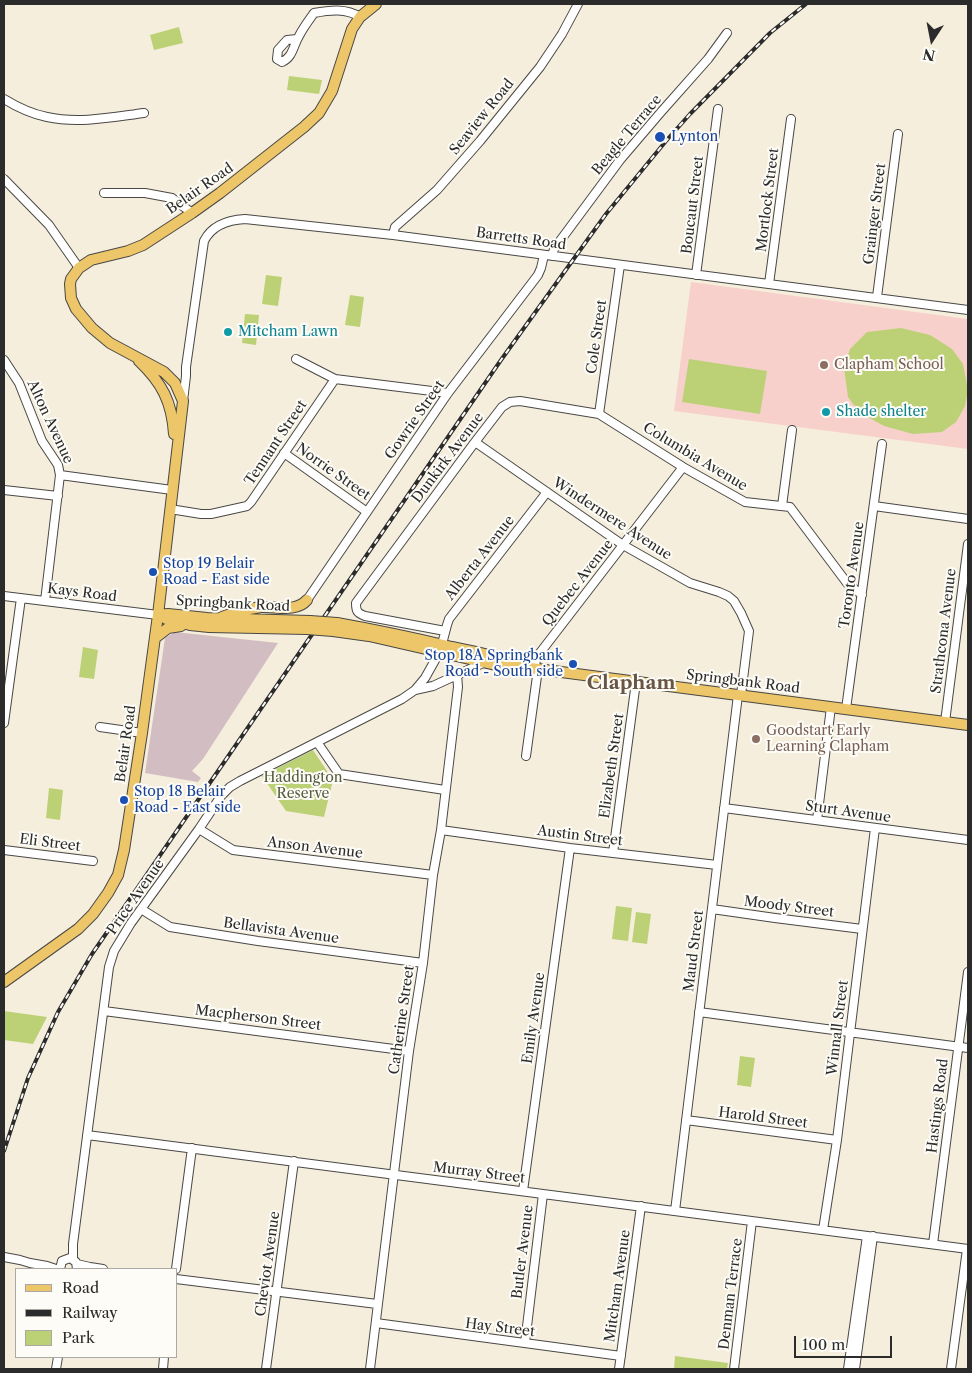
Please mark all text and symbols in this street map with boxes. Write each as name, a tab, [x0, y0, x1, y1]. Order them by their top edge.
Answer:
north arrow	[907, 15, 957, 65]
text: N	[921, 45, 937, 65]
street label: Seaview Road	[446, 76, 518, 158]
street label: Beagle Terrace	[589, 92, 665, 178]
place label: Lynton	[671, 129, 718, 145]
marker: Lynton	[653, 130, 667, 144]
street label: Mortlock Street	[753, 147, 783, 253]
street label: Boucaut Street	[679, 155, 707, 255]
street label: Belair Road	[163, 160, 237, 218]
street label: Grainger Street	[860, 162, 890, 266]
street label: Barretts Road	[475, 224, 567, 254]
street label: Cole Street	[583, 299, 611, 375]
place label: Mitcham Lawn	[238, 324, 338, 340]
marker: Mitcham Lawn	[222, 326, 234, 338]
place label: Clapham School	[834, 357, 944, 373]
marker: Clapham School	[818, 359, 830, 371]
street label: Gowrie Street	[382, 377, 448, 463]
street label: Alton Avenue	[23, 378, 77, 466]
street label: Tennant Street	[241, 397, 311, 489]
place label: Shade shelter	[836, 404, 926, 420]
marker: Shade shelter	[820, 406, 832, 418]
street label: Dunkirk Avenue	[409, 410, 487, 506]
street label: Columbia Avenue	[640, 419, 750, 495]
street label: Norrie Street	[293, 440, 373, 504]
street label: Windermere Avenue	[549, 474, 675, 564]
street label: Alberta Avenue	[442, 512, 518, 604]
street label: Toronto Avenue	[836, 520, 868, 630]
street label: Quebec Avenue	[539, 536, 617, 630]
place label: Stop 19 Belair Road - East side	[163, 556, 270, 588]
marker: Stop 19 Belair Road - East side	[147, 566, 159, 578]
street label: Strathcona Avenue	[928, 568, 960, 694]
street label: Kays Road	[46, 580, 118, 606]
street label: Springbank Road	[175, 593, 291, 615]
place label: Stop 18A Springbank Road - South side	[424, 648, 563, 680]
marker: Stop 18A Springbank Road - South side	[567, 658, 579, 670]
street label: Springbank Road	[685, 667, 801, 697]
district label: Clapham	[587, 673, 675, 695]
street label: Belair Road	[112, 704, 140, 784]
street label: Elizabeth Street	[596, 712, 628, 820]
place label: Goodstart Early Learning Clapham	[766, 723, 889, 756]
marker: Goodstart Early Learning Clapham	[750, 733, 762, 745]
park label: Haddington Reserve	[263, 770, 343, 802]
place label: Stop 18 Belair Road - East side	[134, 784, 241, 816]
marker: Stop 18 Belair Road - East side	[118, 794, 130, 806]
street label: Sturt Avenue	[804, 798, 892, 826]
street label: Austin Street	[536, 822, 624, 850]
street label: Eli Street	[18, 831, 82, 855]
street label: Anson Avenue	[266, 834, 364, 862]
street label: Price Avenue	[104, 856, 168, 938]
street label: Moody Street	[743, 893, 835, 921]
street label: Maud Street	[681, 909, 707, 993]
street label: Bellavista Avenue	[222, 915, 340, 947]
street label: Catherine Street	[386, 964, 418, 1076]
street label: Emily Avenue	[519, 971, 549, 1065]
street label: Winnall Street	[824, 979, 852, 1077]
street label: Macpherson Street	[194, 1002, 322, 1034]
street label: Hastings Road	[924, 1058, 952, 1154]
street label: Harold Street	[717, 1104, 809, 1132]
street label: Murray Street	[432, 1159, 526, 1187]
street label: Butler Avenue	[509, 1204, 537, 1300]
street label: Cheviot Avenue	[252, 1210, 284, 1318]
street label: Mitcham Avenue	[602, 1229, 634, 1343]
street label: Denman Terrace	[716, 1237, 746, 1351]
legend	[15, 1268, 178, 1358]
text: Road	[62, 1278, 99, 1297]
text: Railway	[62, 1303, 118, 1322]
street label: Hay Street	[464, 1315, 536, 1341]
scale bar	[797, 1326, 894, 1358]
text: Park	[62, 1328, 95, 1347]
text: 100 m	[802, 1335, 845, 1354]

